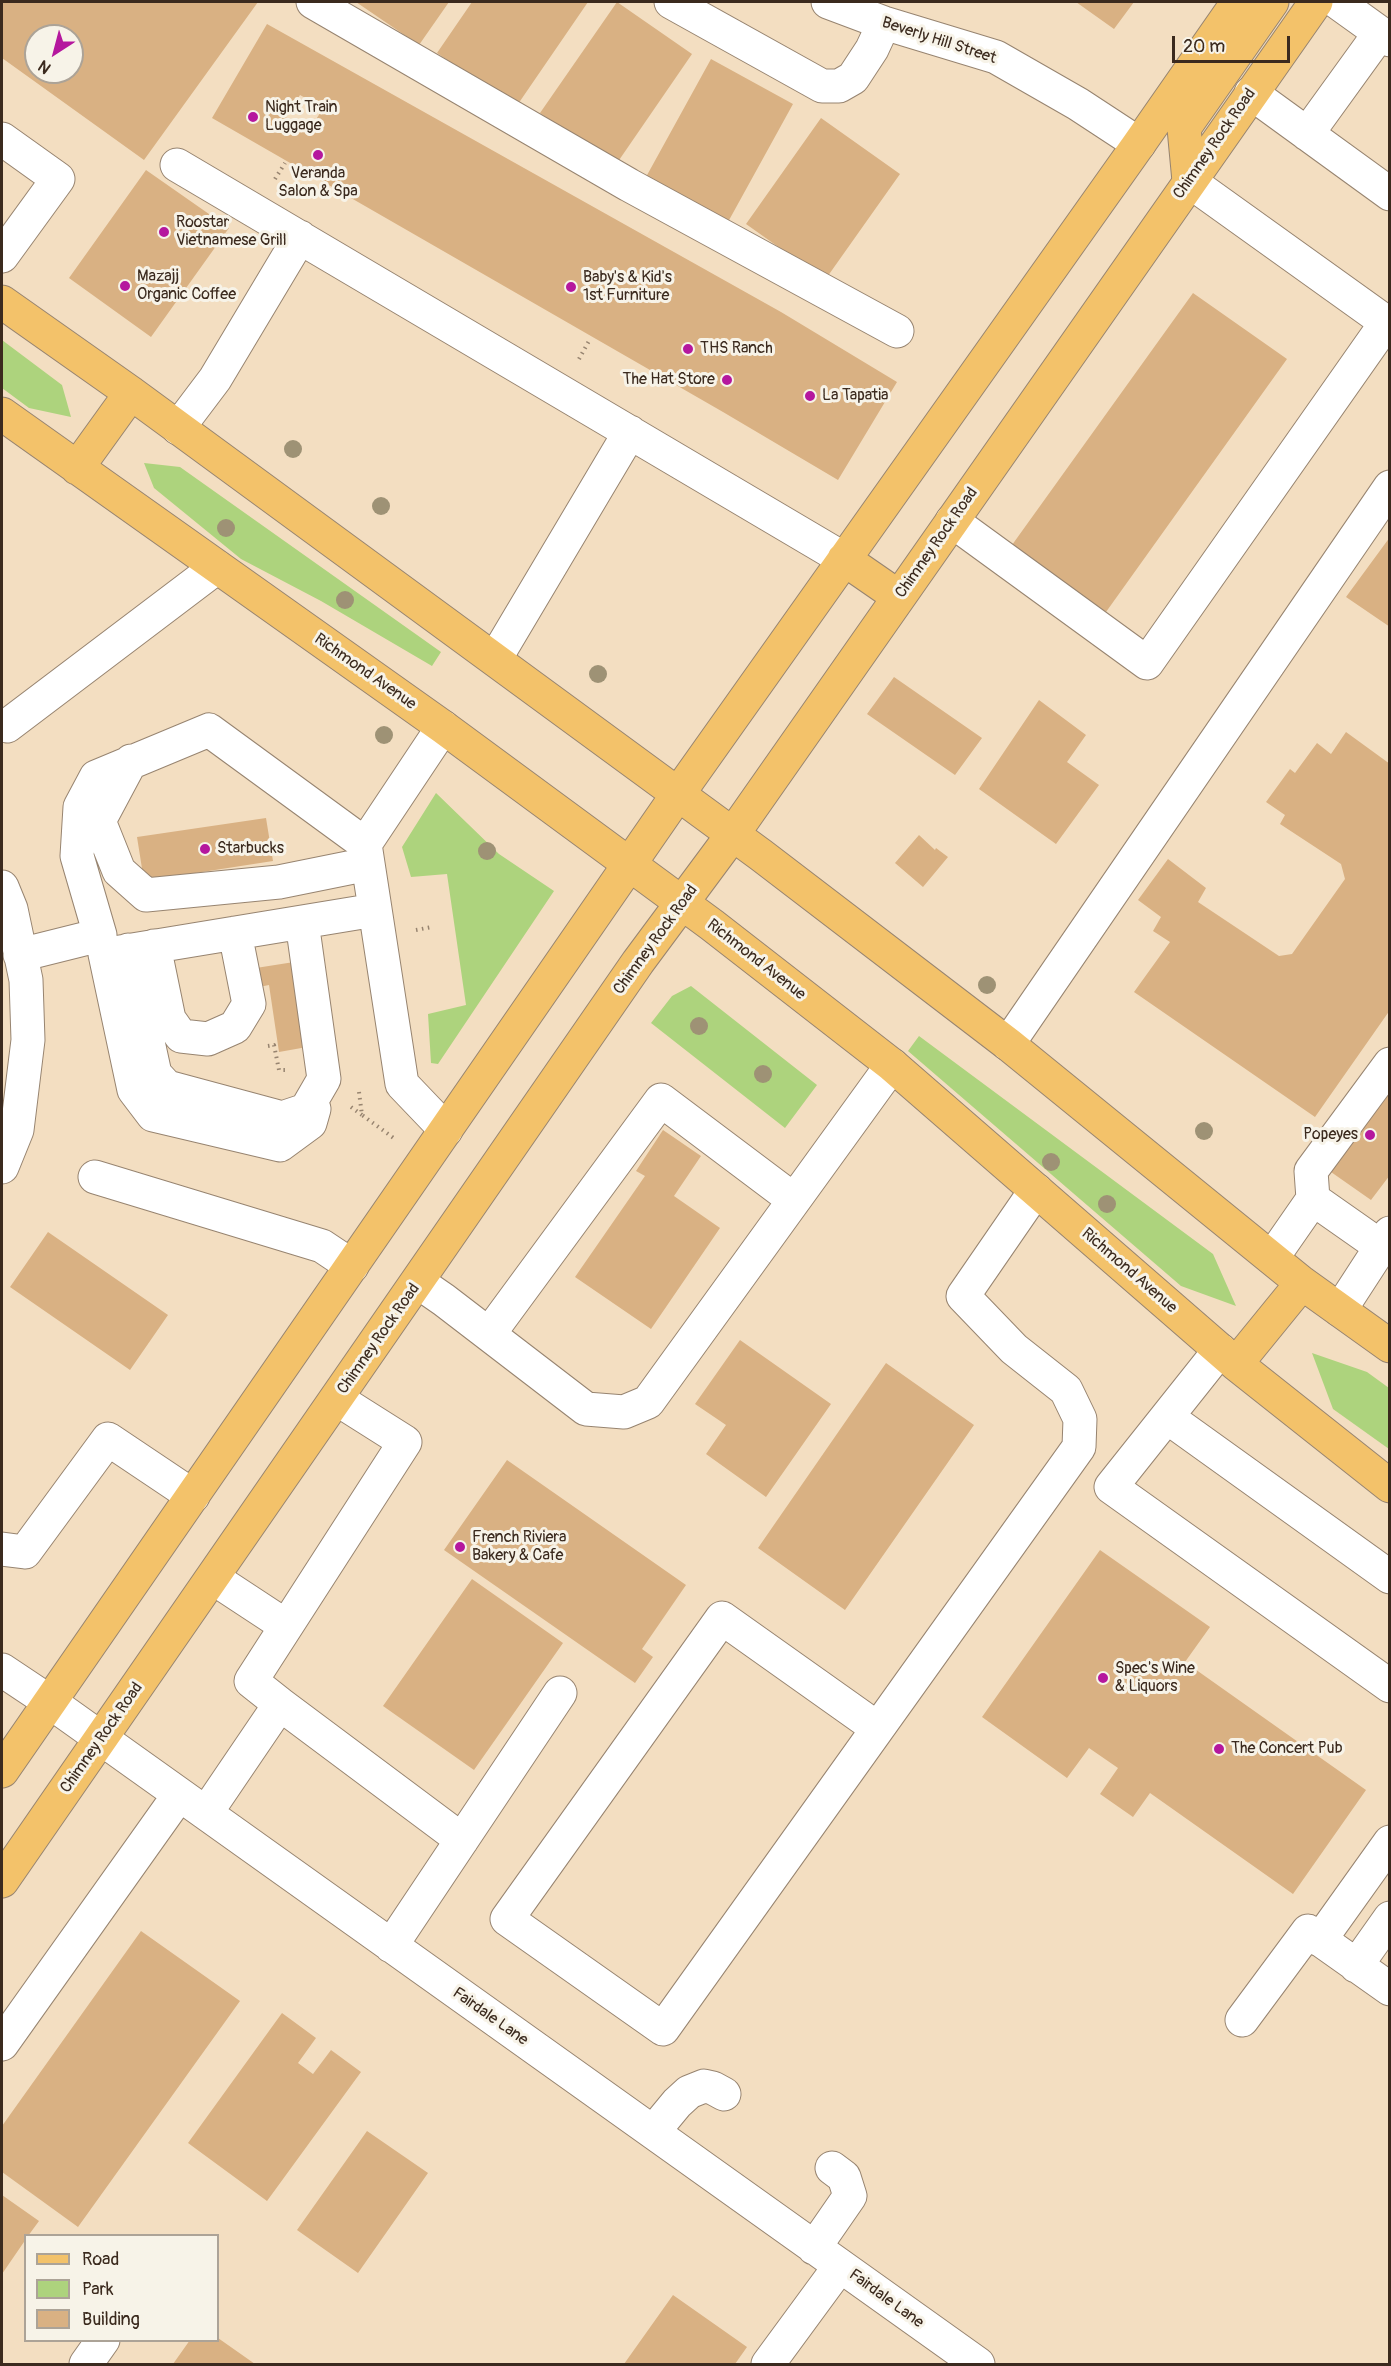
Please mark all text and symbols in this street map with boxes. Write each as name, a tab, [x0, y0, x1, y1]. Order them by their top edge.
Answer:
street label: Beverly Hill Street	[879, 13, 999, 69]
north arrow	[24, 24, 84, 84]
scale bar	[1175, 24, 1294, 62]
text: 20 m	[1183, 35, 1225, 58]
text: N	[34, 56, 55, 78]
street label: Chimney Rock Road	[1170, 85, 1260, 203]
place label: Night Train Luggage	[265, 98, 338, 136]
marker: Night Train Luggage	[246, 110, 260, 124]
marker: Veranda Salon & Spa	[311, 148, 325, 162]
place label: Veranda Salon & Spa	[278, 164, 358, 202]
place label: Roostar Vietnamese Grill	[176, 213, 287, 251]
marker: Roostar Vietnamese Grill	[157, 225, 171, 239]
place label: Mazajj Organic Coffee	[137, 267, 236, 305]
place label: Baby's & Kid's 1st Furniture	[583, 268, 672, 306]
marker: Mazajj Organic Coffee	[118, 279, 132, 293]
marker: Baby's & Kid's 1st Furniture	[564, 280, 578, 294]
place label: THS Ranch	[700, 339, 773, 359]
marker: THS Ranch	[681, 342, 695, 356]
place label: The Hat Store	[623, 370, 715, 390]
marker: The Hat Store	[720, 373, 734, 387]
place label: La Tapatia	[822, 386, 889, 406]
marker: La Tapatia	[803, 389, 817, 403]
street label: Chimney Rock Road	[892, 484, 982, 602]
street label: Richmond Avenue	[310, 630, 420, 714]
place label: Starbucks	[217, 839, 284, 859]
marker: Starbucks	[198, 842, 212, 856]
street label: Chimney Rock Road	[610, 881, 702, 999]
street label: Richmond Avenue	[703, 916, 809, 1004]
place label: Popeyes	[1303, 1125, 1358, 1145]
marker: Popeyes	[1363, 1128, 1377, 1142]
street label: Richmond Avenue	[1077, 1224, 1181, 1318]
street label: Chimney Rock Road	[334, 1280, 424, 1398]
place label: French Riviera Bakery & Cafe	[472, 1528, 566, 1566]
marker: French Riviera Bakery & Cafe	[453, 1540, 467, 1554]
place label: Spec's Wine & Liquors	[1115, 1659, 1195, 1697]
marker: Spec's Wine & Liquors	[1096, 1671, 1110, 1685]
street label: Chimney Rock Road	[57, 1679, 147, 1797]
place label: The Concert Pub	[1231, 1739, 1342, 1759]
marker: The Concert Pub	[1212, 1742, 1226, 1756]
street label: Fairdale Lane	[449, 1984, 531, 2050]
legend	[24, 2234, 219, 2342]
text: Road	[82, 2248, 119, 2271]
street label: Fairdale Lane	[845, 2265, 927, 2333]
text: Park	[82, 2278, 114, 2301]
text: Building	[82, 2308, 140, 2331]

